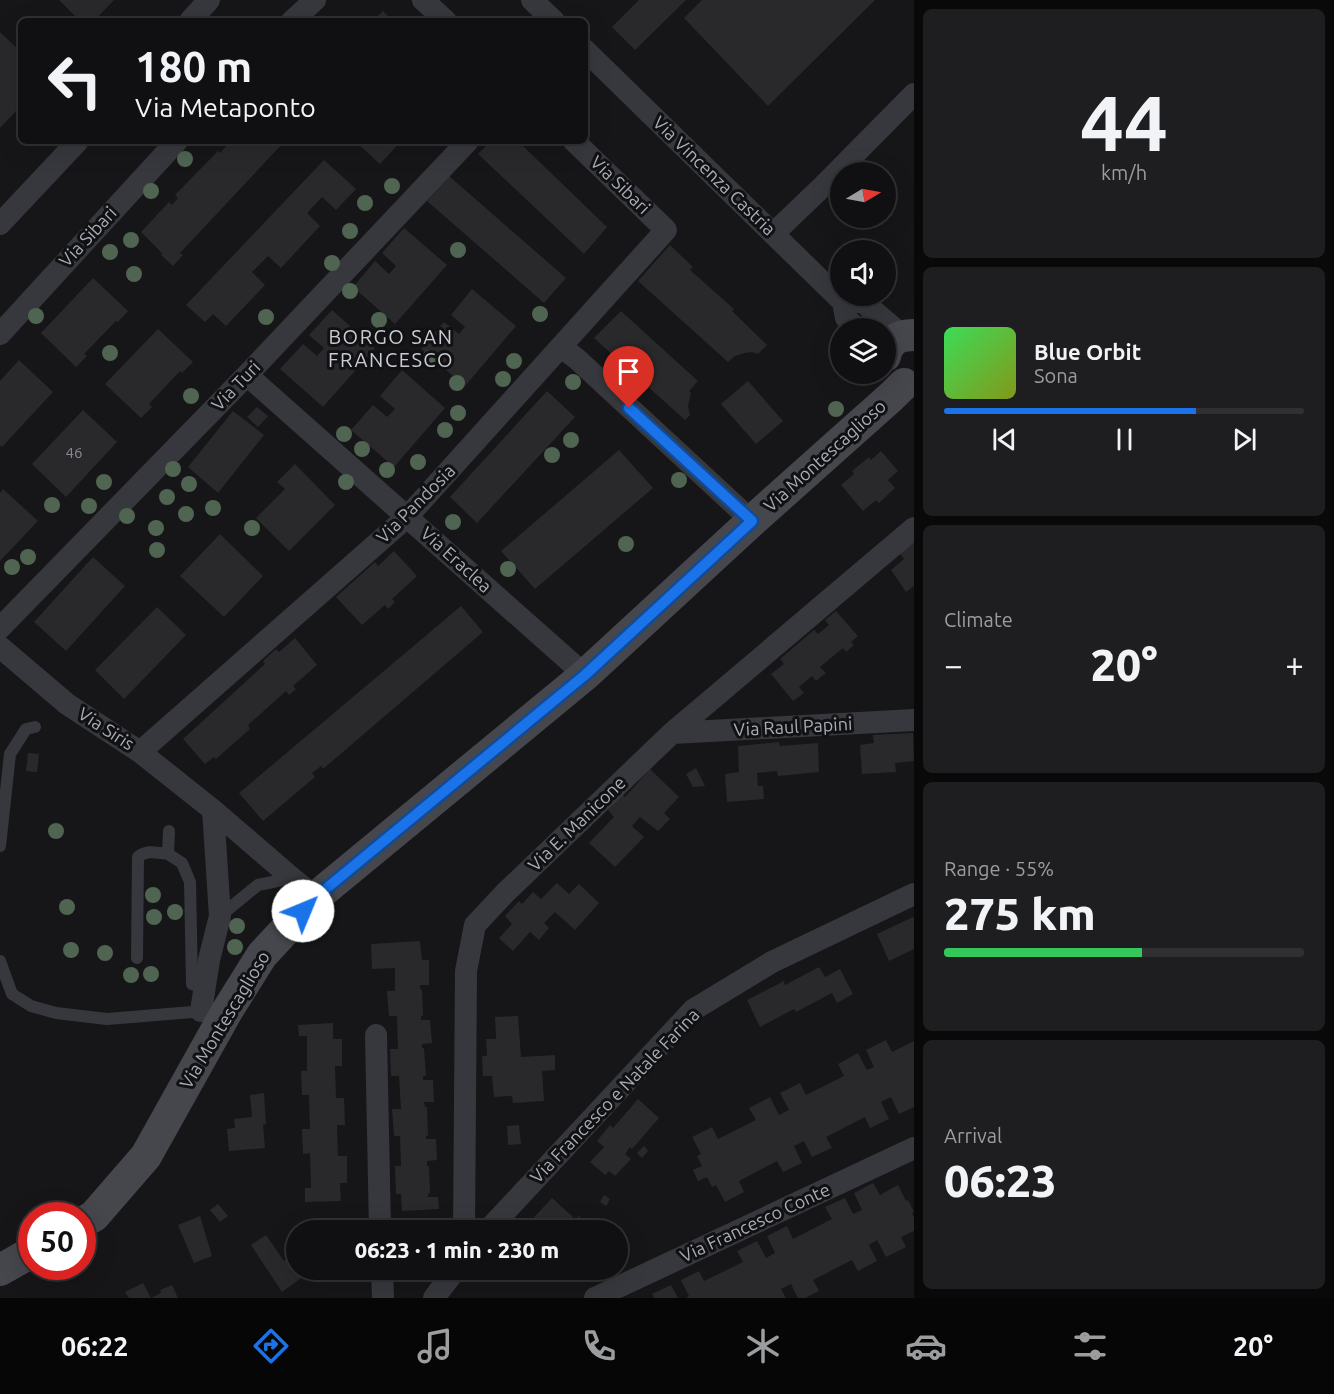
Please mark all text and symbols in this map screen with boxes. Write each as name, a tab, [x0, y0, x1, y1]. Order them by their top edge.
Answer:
icon: left	[36, 42, 114, 120]
text: 180 m	[135, 43, 252, 90]
text: 44	[1080, 78, 1168, 166]
text: Via Metaponto	[135, 92, 316, 122]
street label: Via Vincenza Castria	[649, 112, 780, 239]
street label: Via Sibari	[587, 151, 654, 217]
text: km/h	[1101, 161, 1147, 184]
north arrow	[830, 162, 896, 228]
map controls	[830, 162, 896, 384]
street label: Via Sibari	[55, 202, 120, 270]
button: sound	[830, 240, 896, 306]
button: layers	[830, 318, 896, 384]
district label: BORGO SAN FRANCESCO	[328, 325, 454, 371]
text: Blue Orbit	[1034, 339, 1141, 364]
pin	[603, 346, 654, 408]
icon: arrive	[612, 355, 645, 388]
street label: Via Turi	[207, 357, 264, 414]
text: Sona	[1034, 364, 1078, 387]
street label: Via Montescaglioso	[759, 395, 889, 515]
icon: previous	[988, 423, 1021, 456]
icon: pause	[1108, 423, 1141, 456]
icon: next	[1228, 423, 1261, 456]
house number: 46	[66, 444, 82, 461]
street label: Via Pandosia	[372, 460, 459, 547]
street label: Via Eraclea	[417, 522, 496, 596]
text: Climate	[944, 608, 1013, 631]
text: 20°	[1090, 639, 1158, 690]
text: −	[944, 646, 963, 683]
text: +	[1285, 646, 1304, 683]
street label: Via Siris	[75, 703, 138, 754]
street label: Via Raul Papini	[733, 713, 853, 739]
street label: Via E. Manicone	[524, 772, 629, 875]
text: Range · 55%	[944, 857, 1054, 880]
position arrow	[271, 879, 335, 943]
text: 275 km	[944, 888, 1096, 939]
street label: Via Montescaglioso	[175, 947, 273, 1092]
street label: Via Francesco e Natale Farina	[526, 1004, 703, 1187]
text: Arrival	[944, 1124, 1002, 1147]
text: 06:23	[944, 1155, 1057, 1206]
street label: Via Francesco Conte	[676, 1179, 833, 1266]
speed limit sign: 50	[18, 1202, 96, 1280]
text: 06:23 · 1 min · 230 m	[355, 1237, 559, 1262]
icon: directions	[250, 1325, 292, 1367]
icon: music	[414, 1325, 456, 1367]
icon: phone	[578, 1325, 620, 1367]
icon: climate	[742, 1325, 784, 1367]
icon: car	[905, 1325, 947, 1367]
icon: filters	[1069, 1325, 1111, 1367]
text: 06:22	[61, 1331, 128, 1361]
text: 20°	[1233, 1331, 1273, 1361]

